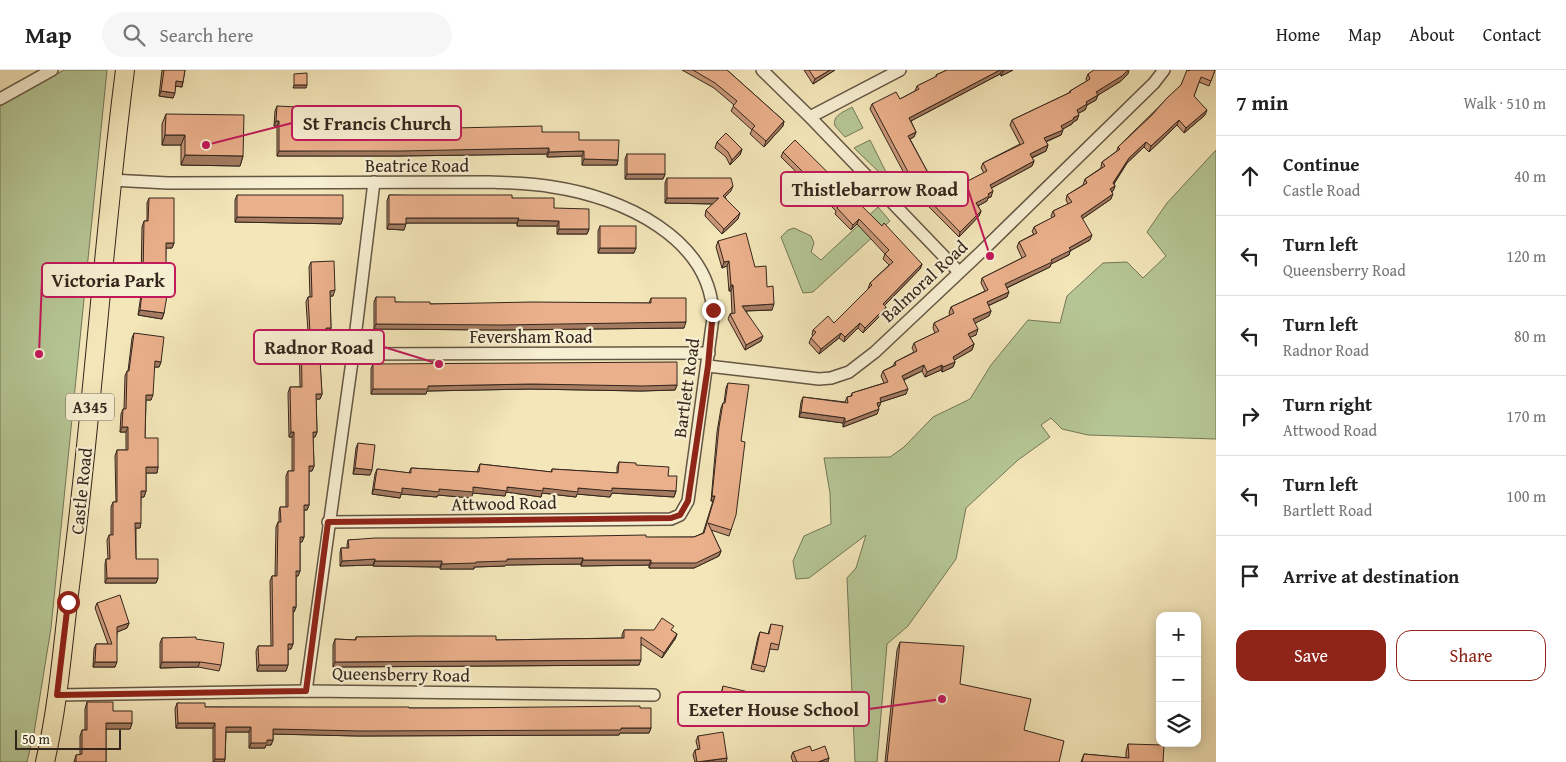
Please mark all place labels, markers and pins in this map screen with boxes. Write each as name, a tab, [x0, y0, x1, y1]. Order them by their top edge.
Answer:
callout: St Francis Church	[292, 106, 461, 140]
callout: Thistlebarrow Road	[781, 172, 968, 206]
callout: Victoria Park	[42, 263, 175, 297]
callout: Radnor Road	[254, 330, 384, 364]
callout: Exeter House School	[678, 692, 869, 726]

